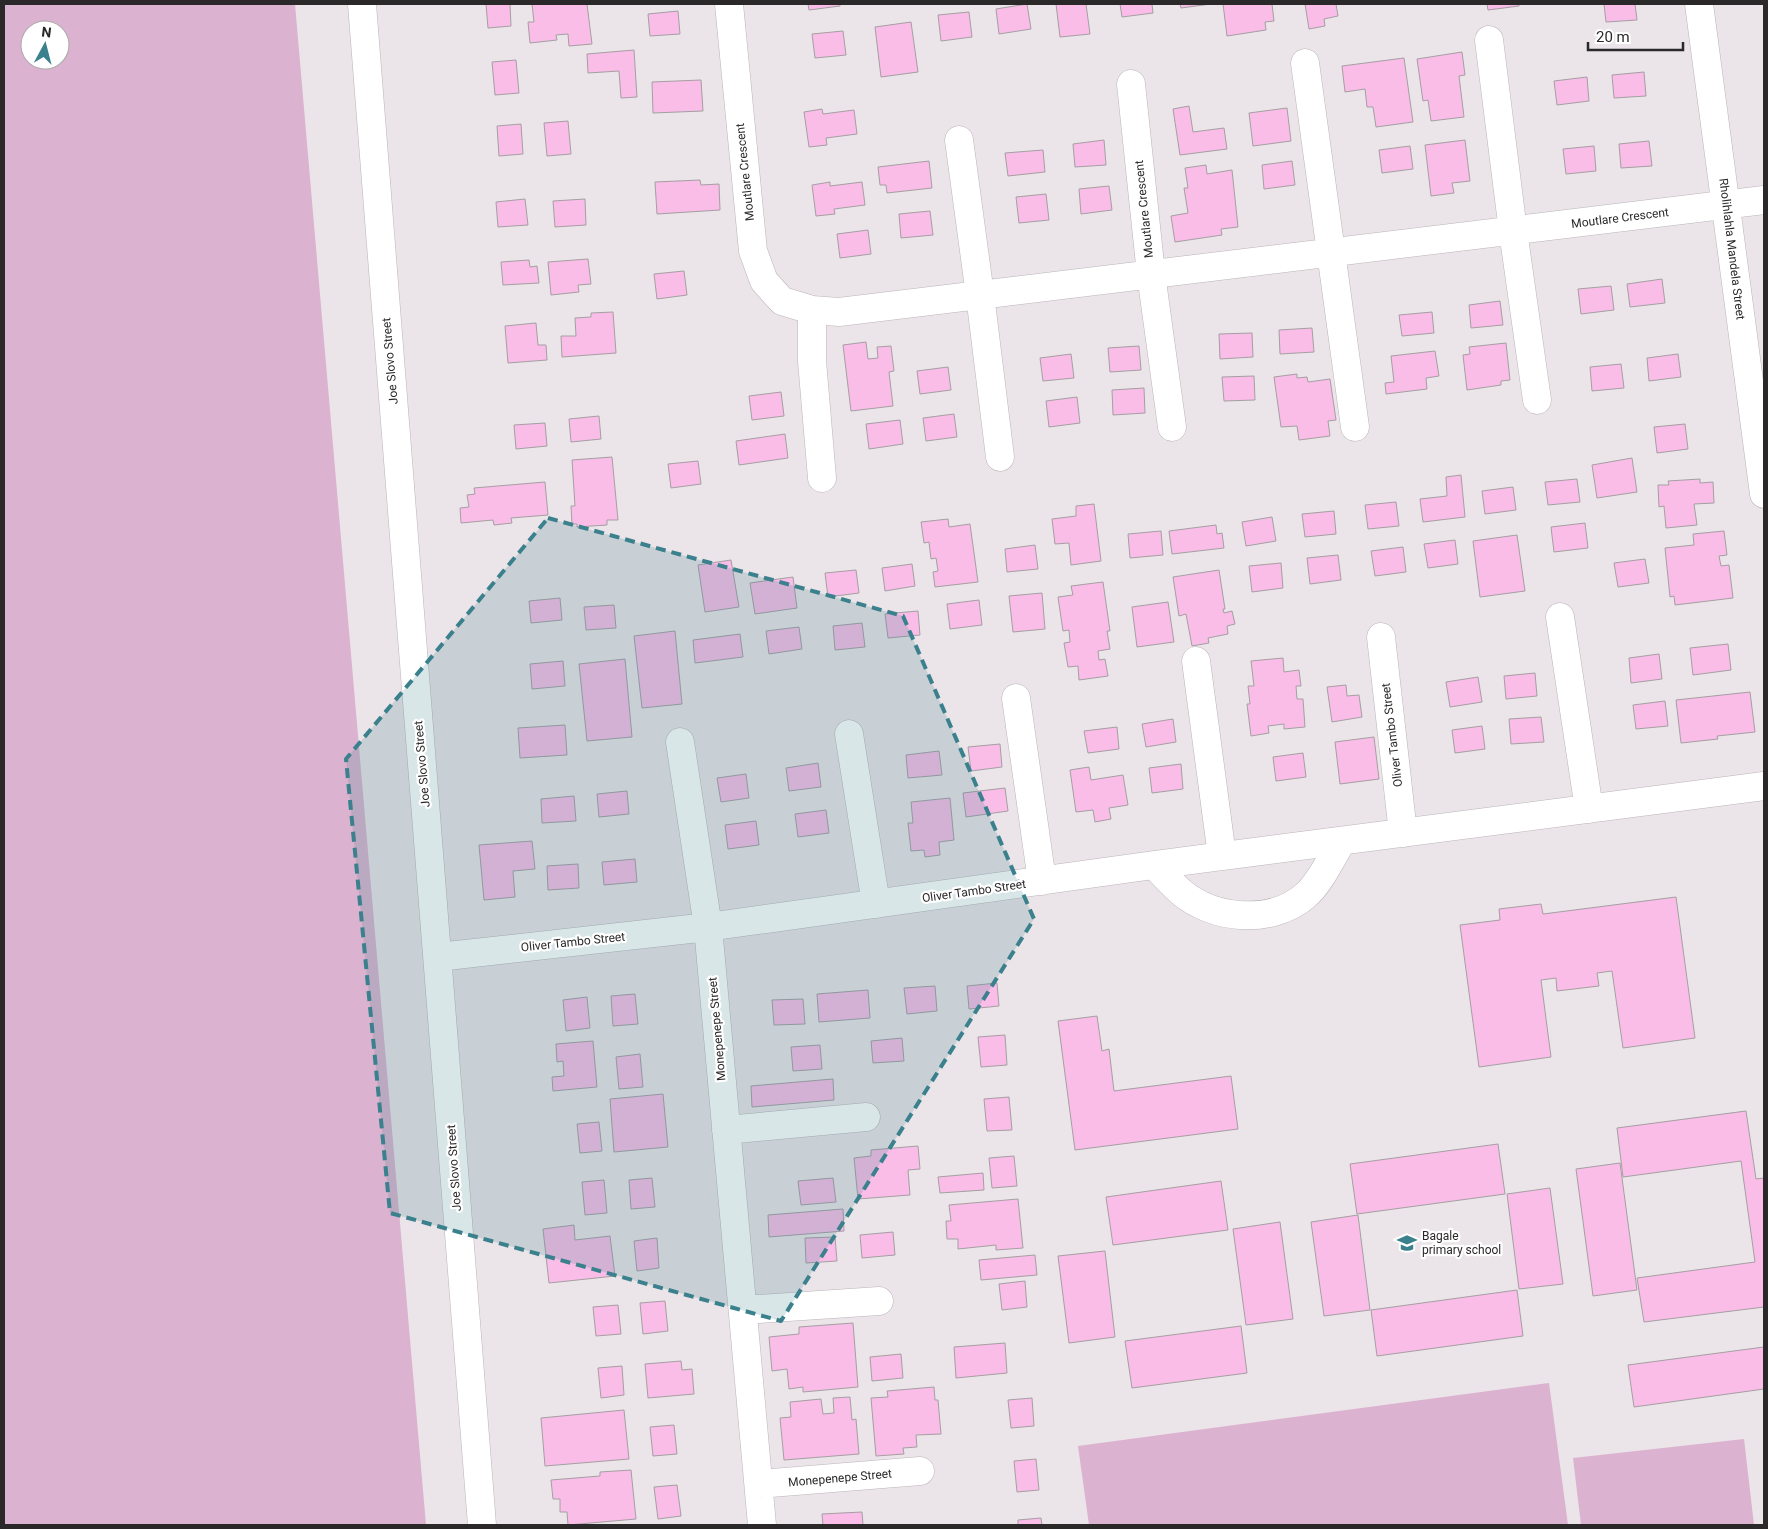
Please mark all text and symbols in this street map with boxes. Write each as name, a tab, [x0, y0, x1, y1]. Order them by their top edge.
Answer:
north arrow	[20, 20, 70, 70]
scale bar	[1588, 20, 1683, 52]
text: N	[41, 24, 52, 41]
text: 20 m	[1596, 28, 1630, 46]
street label: Moutlare Crescent	[733, 122, 757, 222]
street label: Moutlare Crescent	[1132, 159, 1156, 259]
street label: Rholihlahla Mandela Street	[1716, 177, 1748, 321]
street label: Moutlare Crescent	[1570, 205, 1670, 231]
street label: Joe Slovo Street	[379, 317, 401, 405]
street label: Oliver Tambo Street	[1379, 682, 1405, 788]
street label: Joe Slovo Street	[411, 720, 433, 808]
street label: Oliver Tambo Street	[921, 877, 1027, 905]
street label: Oliver Tambo Street	[520, 930, 626, 954]
street label: Monepenepe Street	[705, 976, 729, 1081]
street label: Joe Slovo Street	[444, 1124, 464, 1212]
place label: Bagale primary school	[1422, 1229, 1501, 1257]
school or university icon: Bagale primary school	[1396, 1232, 1418, 1254]
street label: Monepenepe Street	[788, 1466, 893, 1490]

